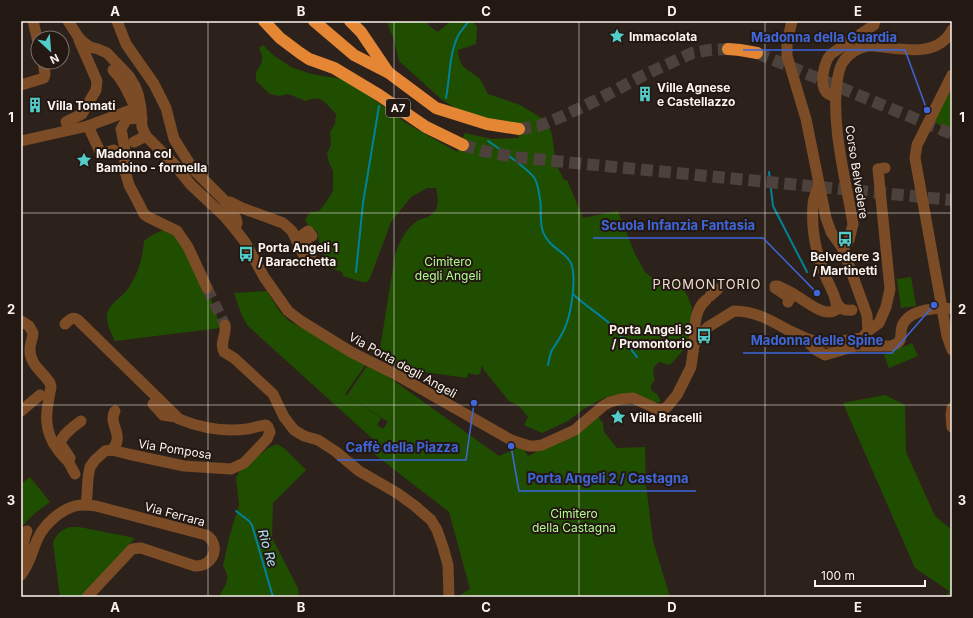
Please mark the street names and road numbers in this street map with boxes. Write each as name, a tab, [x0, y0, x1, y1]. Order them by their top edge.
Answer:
road number: A7	[386, 99, 410, 117]
street label: Corso Belvedere	[842, 124, 872, 220]
street label: Via Porta degli Angeli	[346, 329, 460, 401]
street label: Via Pomposa	[137, 436, 213, 462]
street label: Via Ferrara	[143, 499, 207, 529]

